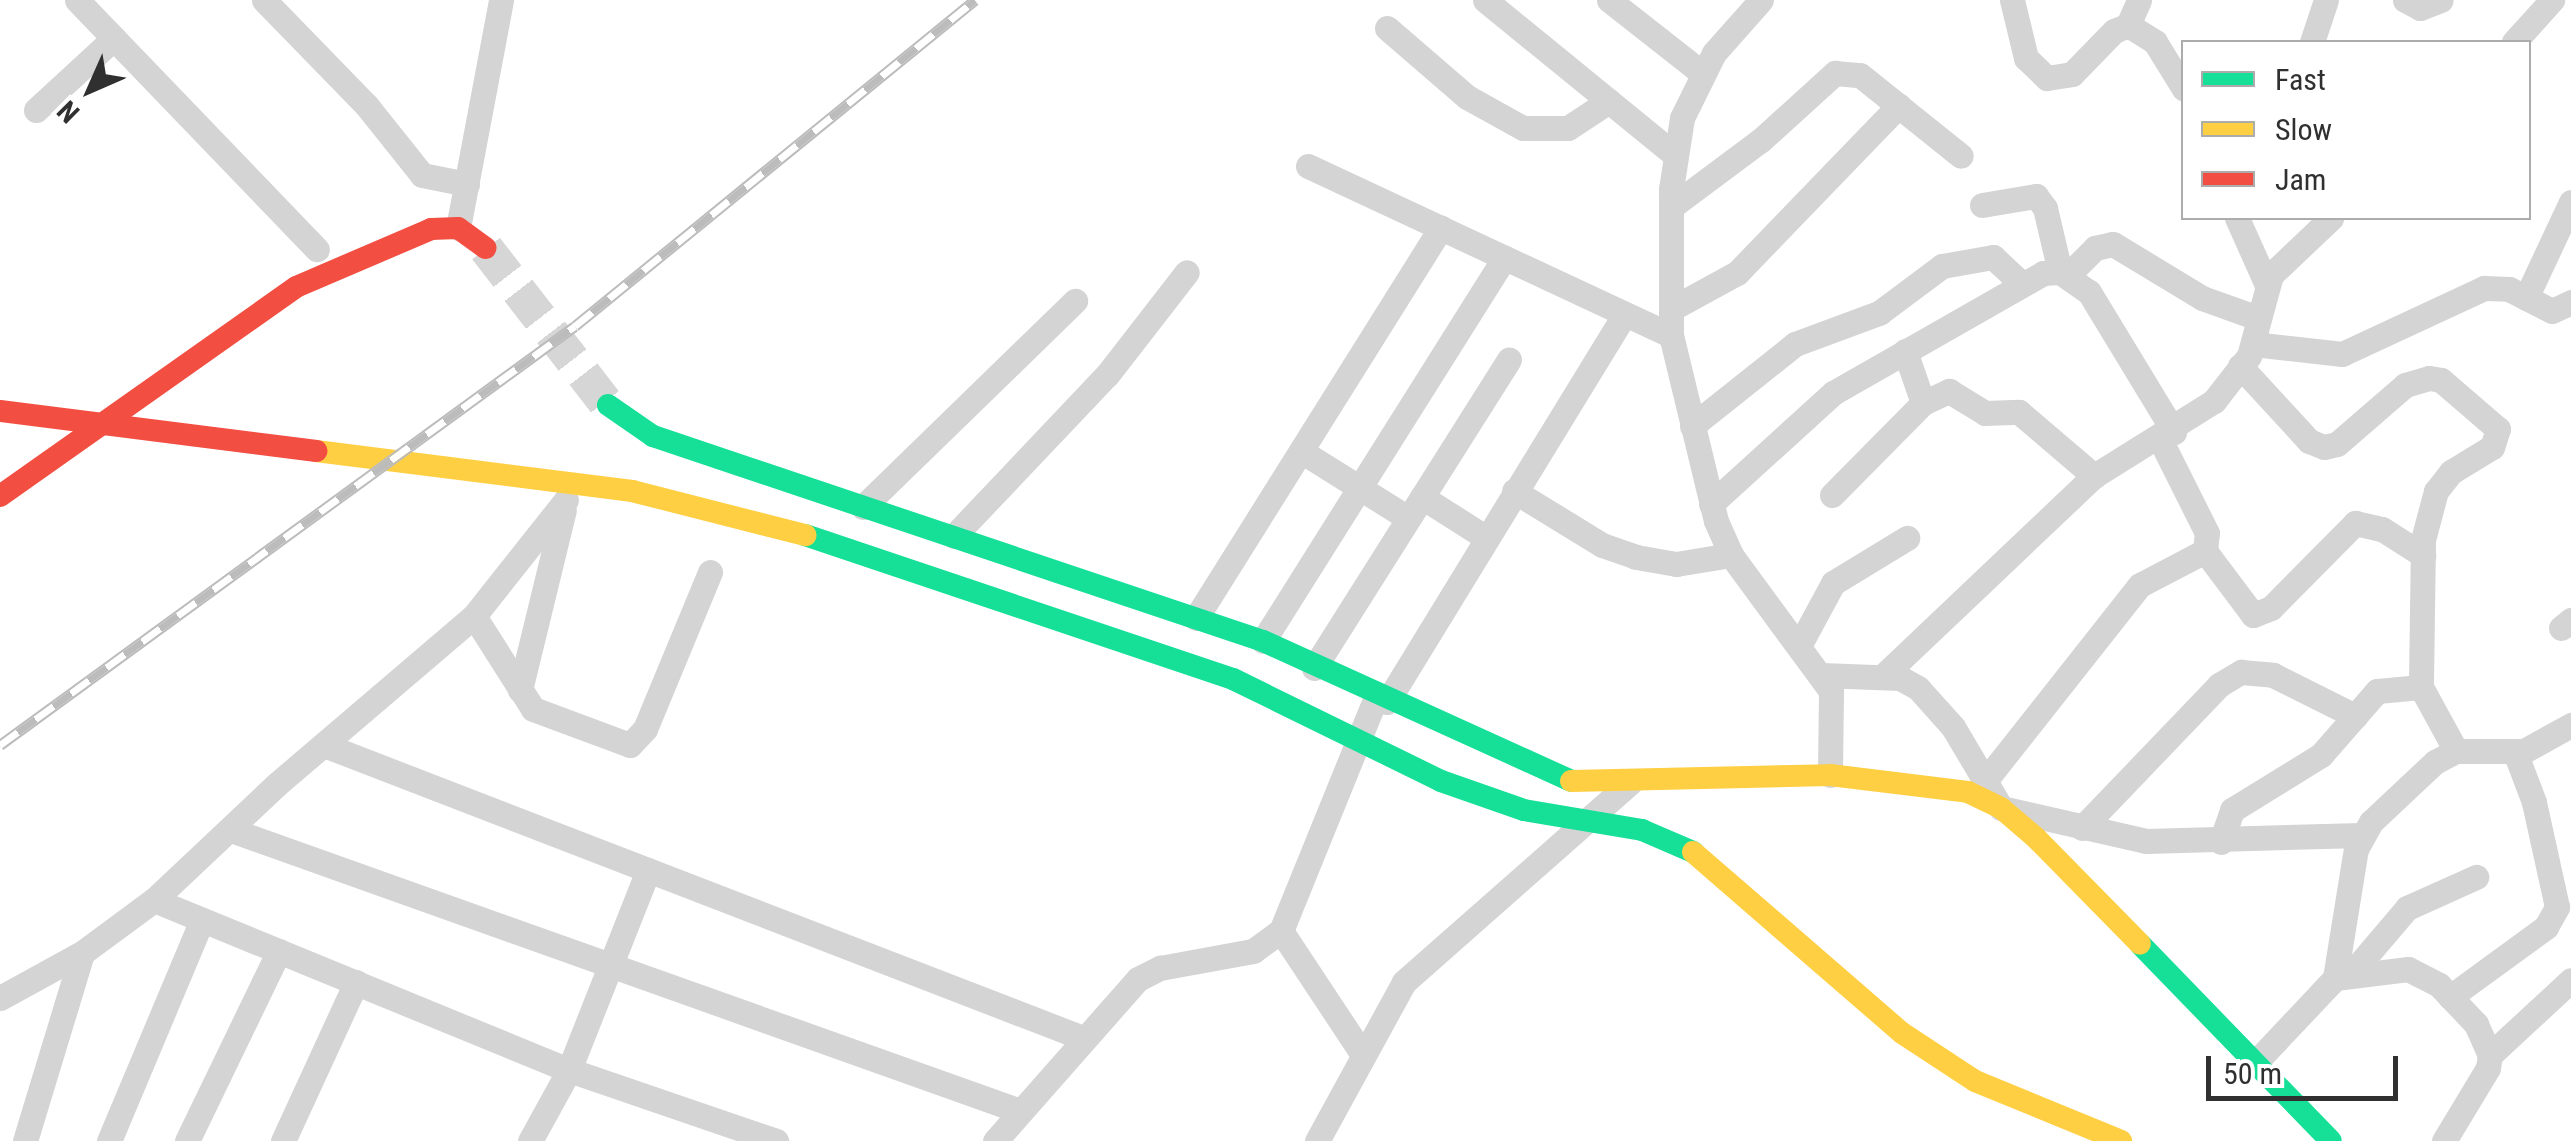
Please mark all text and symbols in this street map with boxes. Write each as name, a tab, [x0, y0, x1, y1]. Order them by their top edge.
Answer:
north arrow	[40, 40, 140, 140]
legend	[2181, 40, 2531, 220]
text: Fast	[2275, 62, 2326, 97]
text: N	[51, 94, 86, 129]
text: Slow	[2275, 112, 2332, 147]
text: Jam	[2275, 162, 2326, 197]
scale bar	[2211, 1036, 2404, 1098]
text: 50 m	[2223, 1056, 2282, 1091]

